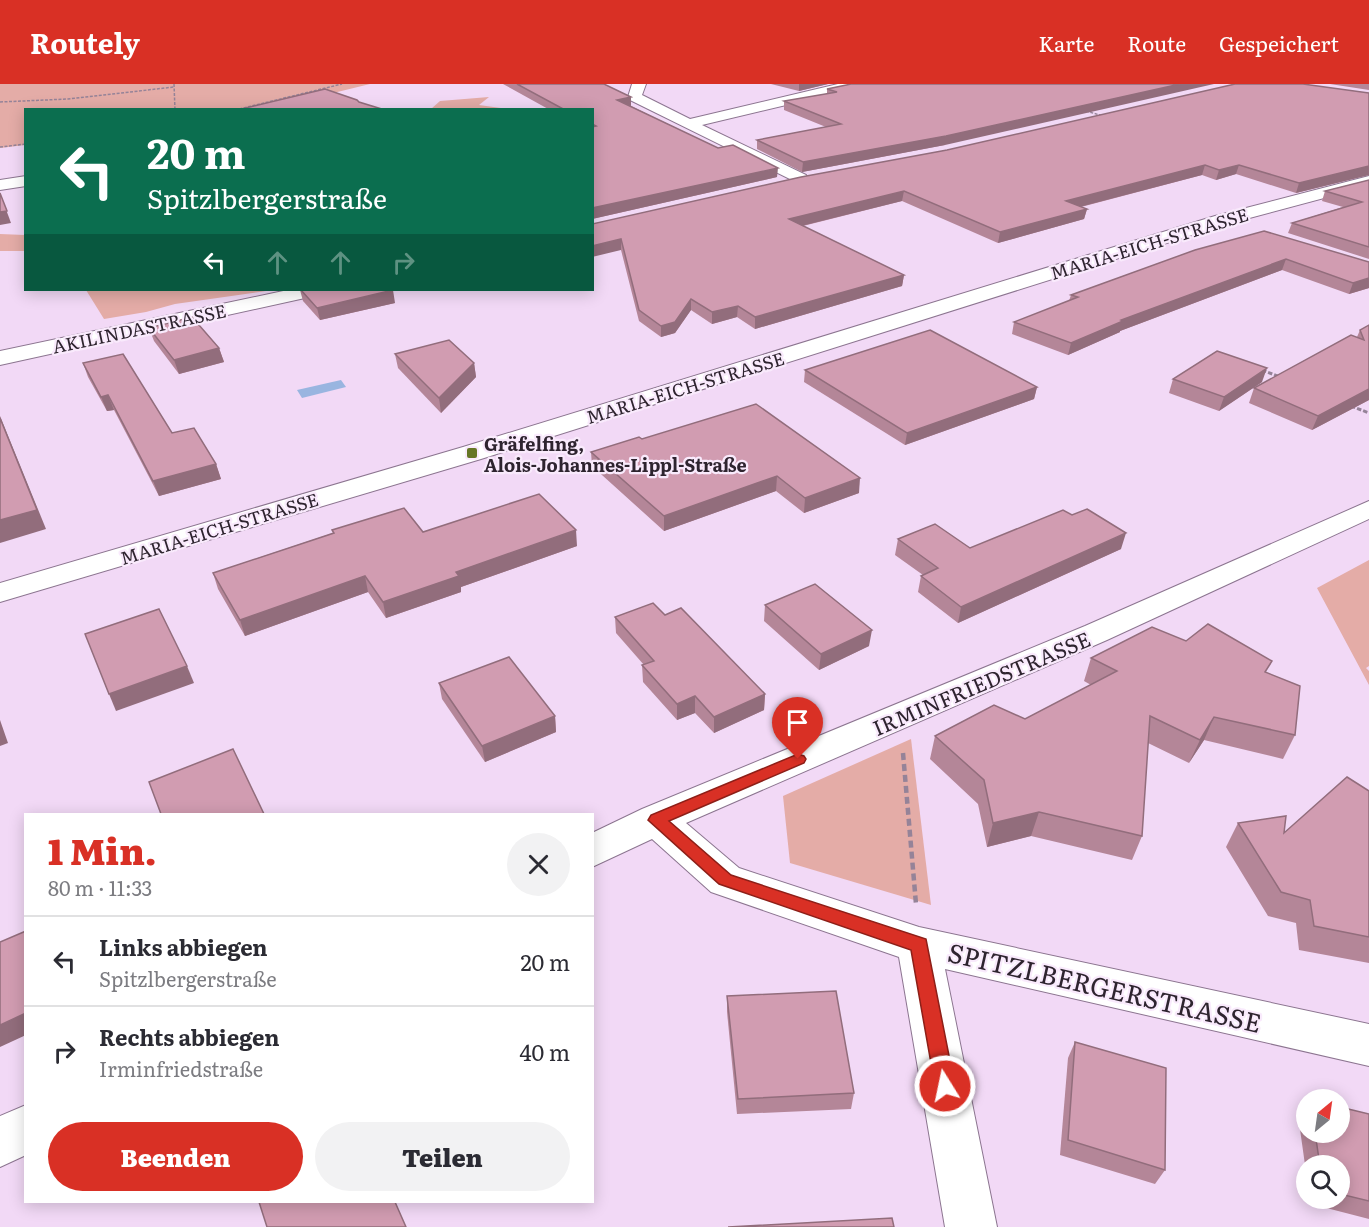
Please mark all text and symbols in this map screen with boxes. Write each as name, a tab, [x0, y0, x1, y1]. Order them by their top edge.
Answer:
text: Routely	[30, 21, 140, 63]
text: Karte	[1038, 27, 1094, 58]
text: Route	[1127, 27, 1186, 58]
text: Gespeichert	[1219, 27, 1339, 58]
text: 20 m	[147, 120, 246, 182]
icon: left	[48, 132, 126, 210]
text: Spitzlbergerstraße	[147, 177, 387, 217]
street label: MARIA-EICH-STRASSE	[1047, 200, 1251, 286]
icon: left	[198, 246, 231, 279]
icon: ahead	[261, 246, 294, 279]
icon: ahead	[324, 246, 357, 279]
icon: right	[387, 246, 420, 279]
street label: AKILINDASTRASSE	[50, 296, 228, 360]
street label: MARIA-EICH-STRASSE	[583, 344, 787, 430]
place label: Gräfelfing, Alois-Johannes-Lippl-Straße	[484, 430, 747, 478]
marker: Gräfelfing, Alois-Johannes-Lippl-Straße	[465, 446, 479, 460]
street label: MARIA-EICH-STRASSE	[117, 485, 321, 571]
street label: IRMINFRIEDSTRASSE	[867, 622, 1095, 742]
pin	[772, 697, 823, 759]
icon: arrive	[781, 706, 814, 739]
text: 1 Min.	[48, 823, 157, 876]
button: close	[507, 833, 570, 896]
text: 80 m · 11:33	[48, 872, 152, 902]
text: Links abbiegen	[99, 930, 268, 963]
street label: SPITZLBERGERSTRASSE	[944, 931, 1266, 1041]
icon: left	[48, 945, 81, 978]
text: 20 m	[520, 945, 570, 978]
text: Spitzlbergerstraße	[99, 963, 277, 993]
text: Rechts abbiegen	[99, 1020, 279, 1053]
icon: right	[48, 1035, 81, 1068]
text: 40 m	[519, 1035, 570, 1068]
text: Irminfriedstraße	[99, 1053, 263, 1083]
position arrow	[913, 1054, 977, 1118]
north arrow	[1296, 1089, 1350, 1143]
map controls	[1296, 1089, 1350, 1209]
button: Beenden	[48, 1122, 303, 1191]
button: Teilen	[315, 1122, 570, 1191]
button: search	[1296, 1155, 1350, 1209]

